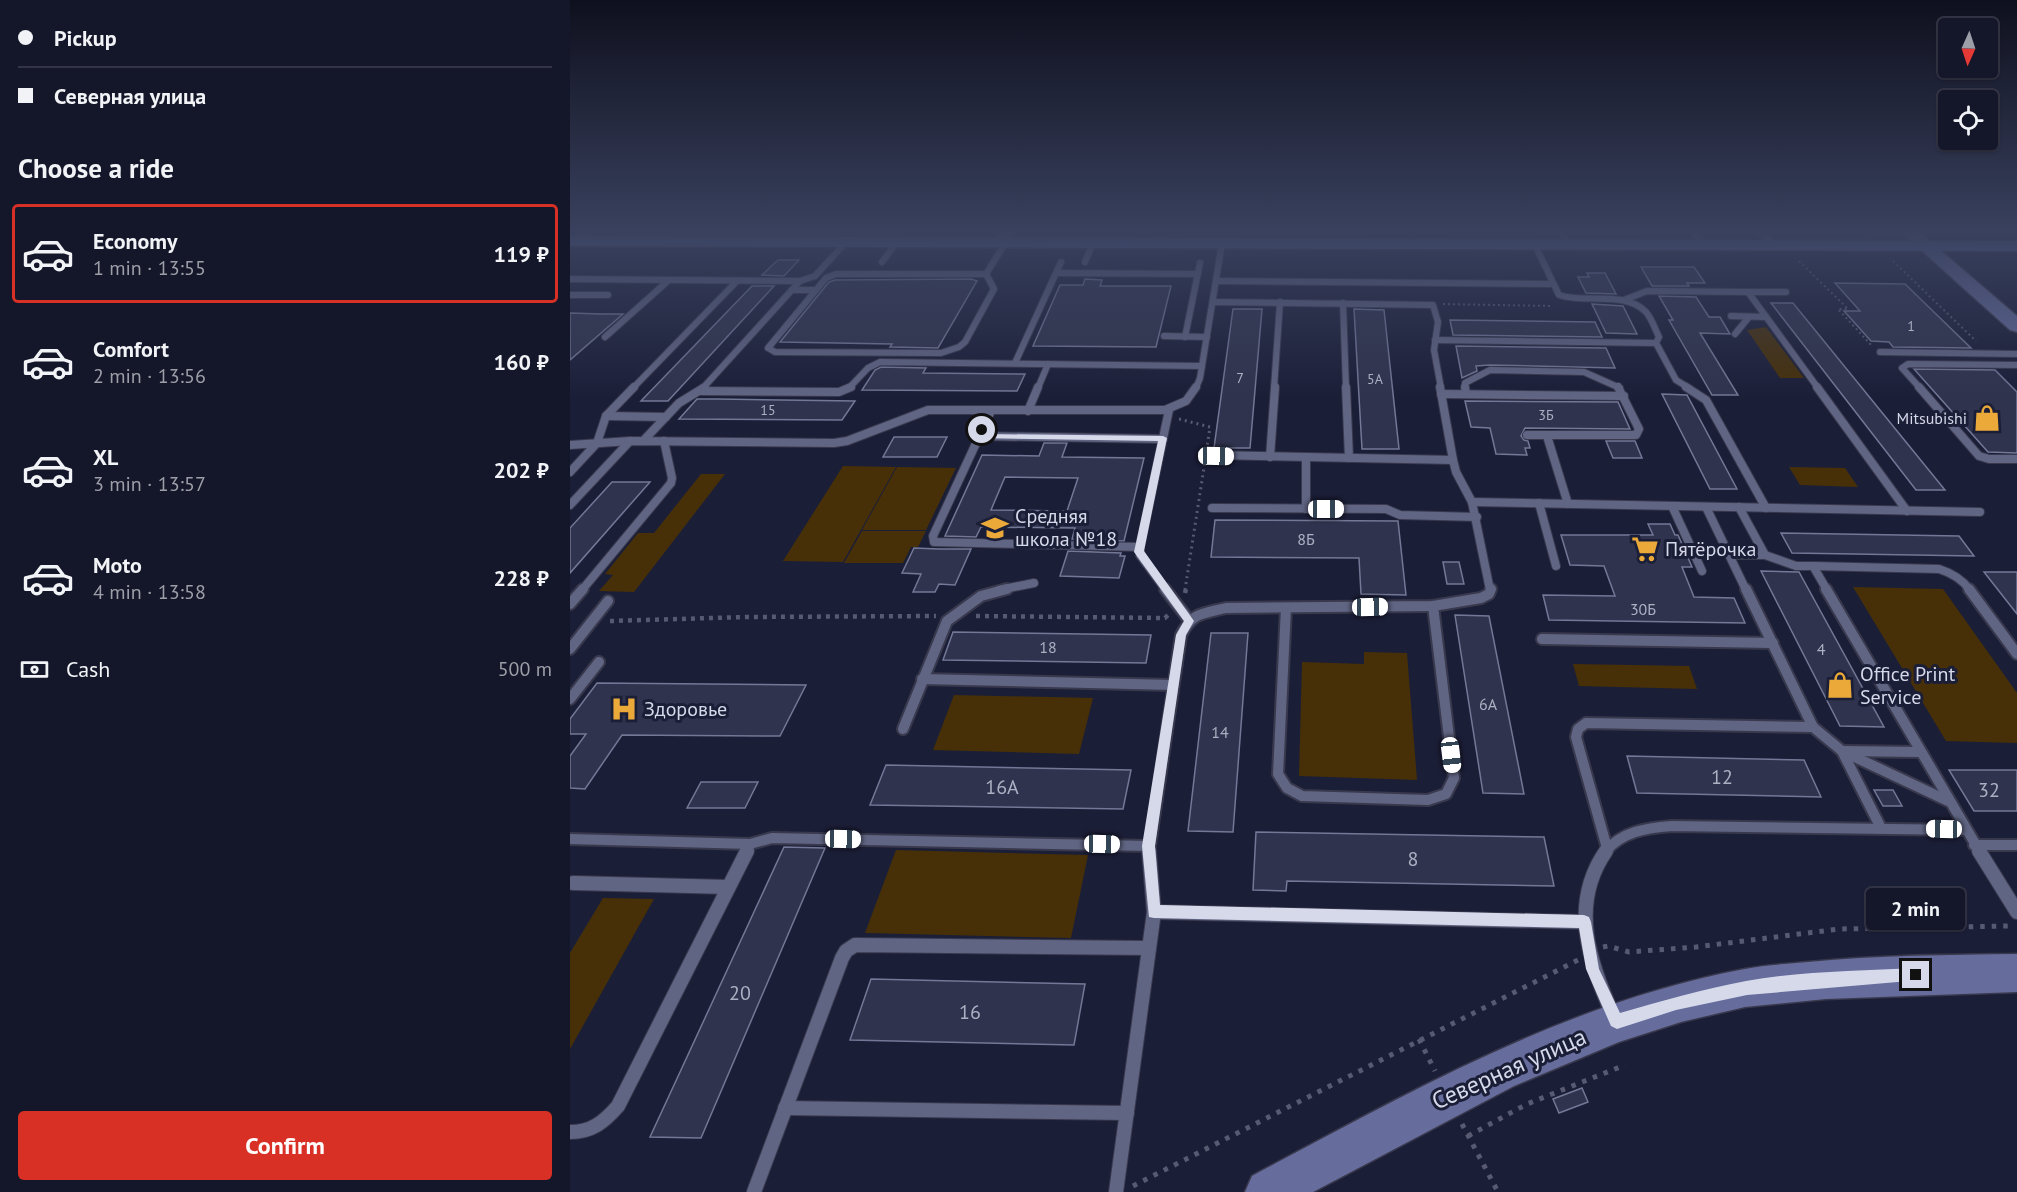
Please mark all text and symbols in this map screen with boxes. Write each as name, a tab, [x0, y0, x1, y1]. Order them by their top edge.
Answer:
north arrow	[1938, 18, 1998, 78]
map controls	[1938, 18, 1998, 150]
text: Pickup	[54, 24, 117, 52]
text: Северная улица	[54, 82, 206, 110]
button: locate	[1938, 90, 1998, 150]
text: Choose a ride	[18, 151, 174, 185]
icon: car	[21, 227, 75, 281]
text: Economy	[93, 227, 177, 255]
text: 119 ₽	[494, 240, 549, 268]
text: 1 min · 13:55	[93, 255, 206, 281]
house number: 1	[1907, 317, 1915, 335]
icon: car	[21, 335, 75, 389]
text: Comfort	[93, 335, 169, 363]
text: 160 ₽	[494, 348, 549, 376]
text: 2 min · 13:56	[93, 363, 206, 389]
house number: 7	[1236, 369, 1244, 387]
house number: 5А	[1367, 370, 1384, 388]
house number: 15	[760, 401, 776, 419]
shop icon: Mitsubishi	[1972, 403, 2002, 433]
house number: 3Б	[1538, 406, 1554, 424]
place label: Mitsubishi	[1897, 408, 1967, 428]
route start	[968, 416, 995, 443]
icon: car	[21, 443, 75, 497]
text: XL	[93, 443, 118, 471]
car	[1198, 447, 1234, 465]
text: 202 ₽	[494, 456, 549, 484]
text: 3 min · 13:57	[93, 471, 206, 497]
car	[1308, 500, 1344, 518]
place label: Средняя школа №18	[1015, 503, 1117, 552]
school or university icon: Средняя школа №18	[980, 513, 1010, 543]
house number: 8Б	[1297, 529, 1315, 549]
supermarket icon: Пятёрочка	[1630, 534, 1660, 564]
place label: Пятёрочка	[1665, 536, 1756, 562]
icon: car	[21, 551, 75, 605]
text: Moto	[93, 551, 142, 579]
text: 228 ₽	[494, 564, 549, 592]
text: 4 min · 13:58	[93, 579, 206, 605]
car	[1352, 598, 1388, 616]
house number: 30Б	[1630, 599, 1656, 619]
house number: 18	[1039, 637, 1057, 657]
house number: 4	[1817, 639, 1826, 659]
icon: cash	[18, 653, 51, 686]
text: Cash	[66, 655, 110, 683]
text: 500 m	[498, 656, 552, 682]
place label: Office Print Service	[1860, 661, 1955, 710]
shop icon: Office Print Service	[1825, 670, 1855, 700]
hospital icon: Здоровье	[609, 694, 639, 724]
house number: 6А	[1479, 694, 1498, 714]
place label: Здоровье	[644, 696, 727, 722]
house number: 14	[1211, 722, 1229, 742]
car	[1440, 736, 1462, 774]
house number: 12	[1711, 764, 1733, 790]
house number: 16А	[985, 774, 1019, 800]
house number: 32	[1978, 777, 2000, 803]
car	[1926, 820, 1962, 838]
car	[825, 830, 861, 848]
car	[1084, 835, 1120, 853]
house number: 8	[1408, 846, 1418, 872]
callout: 2 min	[1866, 888, 1966, 930]
text: 2 min	[1891, 896, 1940, 922]
route end	[1902, 961, 1929, 988]
house number: 20	[729, 980, 751, 1006]
house number: 16	[959, 999, 981, 1025]
street label: Северная улица	[1427, 1021, 1591, 1116]
button: Confirm	[18, 1111, 552, 1180]

